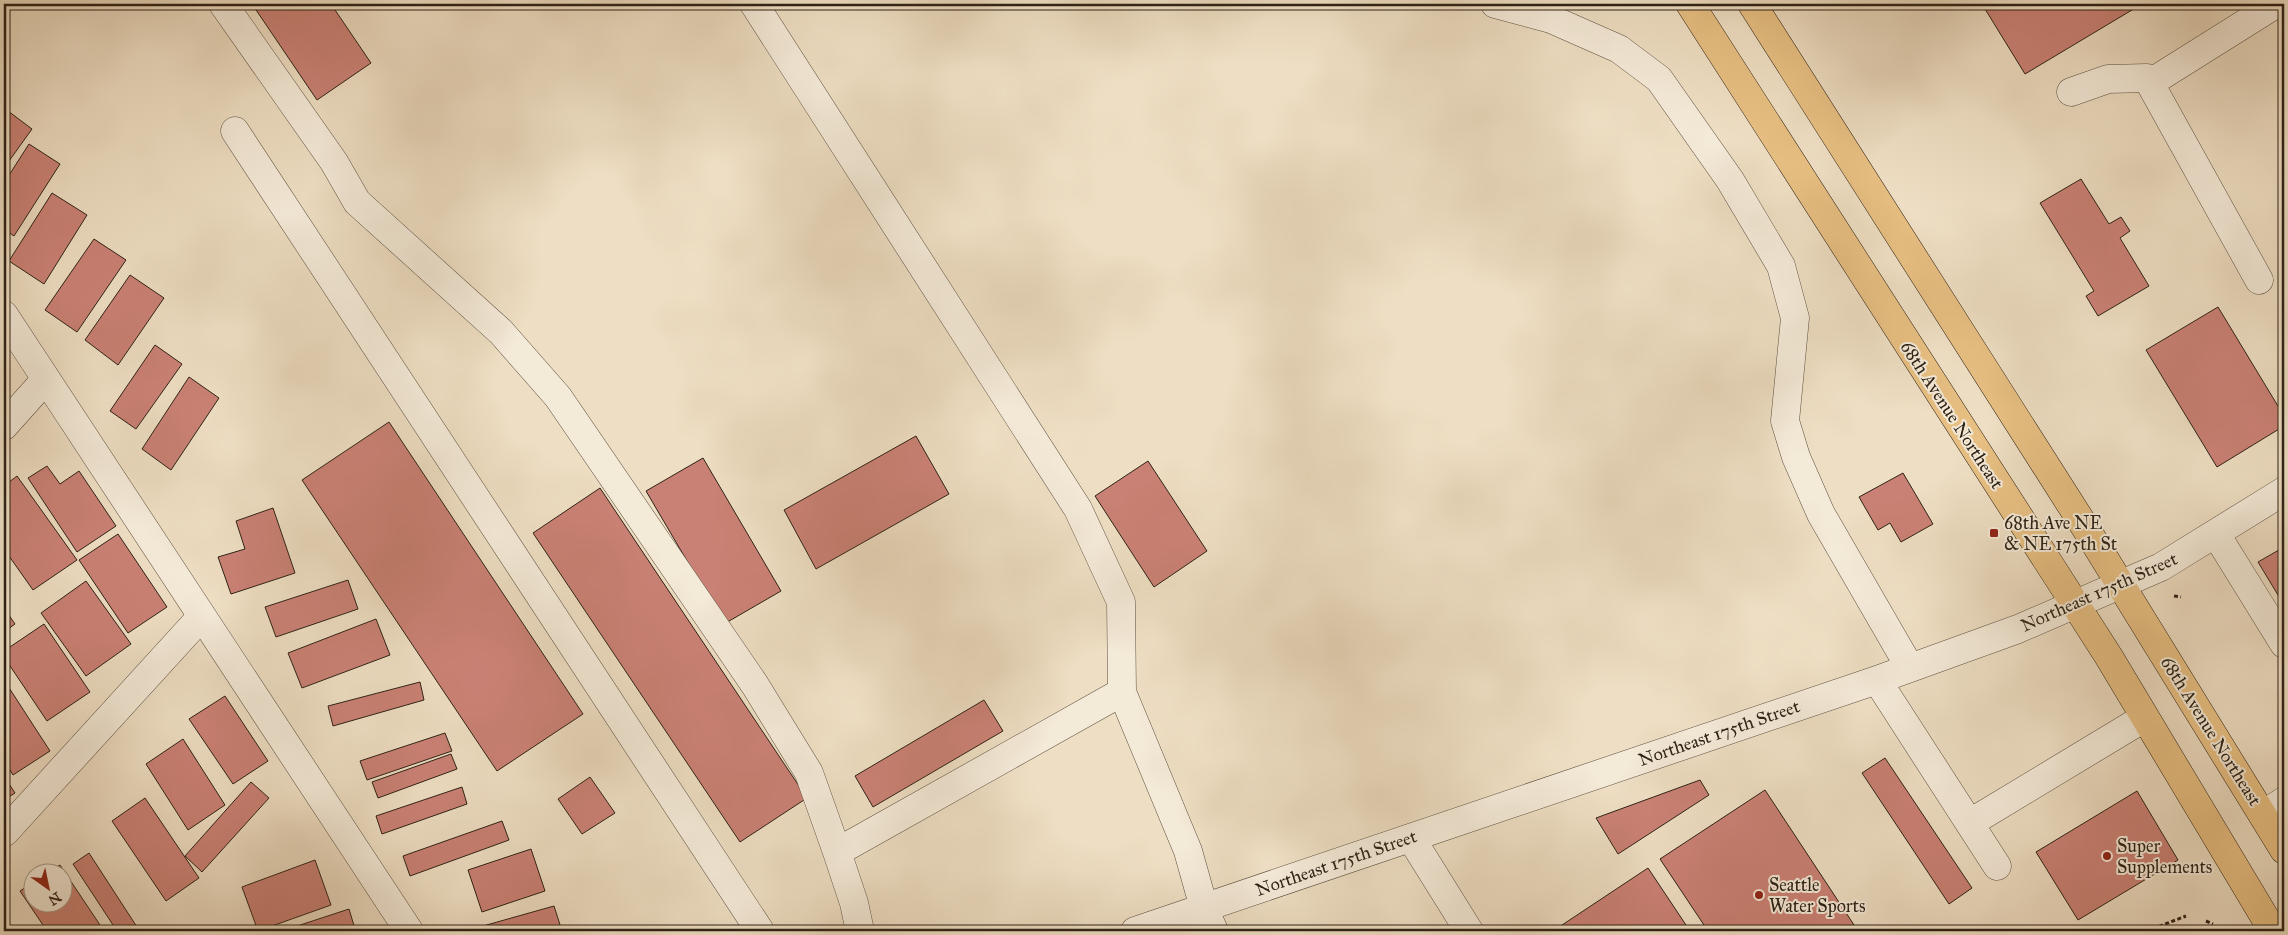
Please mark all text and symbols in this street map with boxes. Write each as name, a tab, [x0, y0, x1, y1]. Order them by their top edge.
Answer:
street label: 68th Avenue Northeast	[1896, 337, 2008, 494]
place label: 68th Ave NE & NE 175th St	[2004, 512, 2118, 555]
marker: 68th Ave NE & NE 175th St	[1988, 527, 2000, 539]
street label: Northeast 175th Street	[2017, 547, 2181, 636]
street label: 68th Avenue Northeast	[2156, 652, 2266, 810]
street label: Northeast 175th Street	[1635, 695, 1803, 771]
street label: Northeast 175th Street	[1252, 825, 1420, 901]
place label: Super Supplements	[2117, 835, 2212, 878]
marker: Super Supplements	[2101, 850, 2113, 862]
north arrow	[22, 862, 72, 912]
place label: Seattle Water Sports	[1769, 874, 1866, 917]
text: N	[45, 888, 64, 909]
marker: Seattle Water Sports	[1753, 889, 1765, 901]

